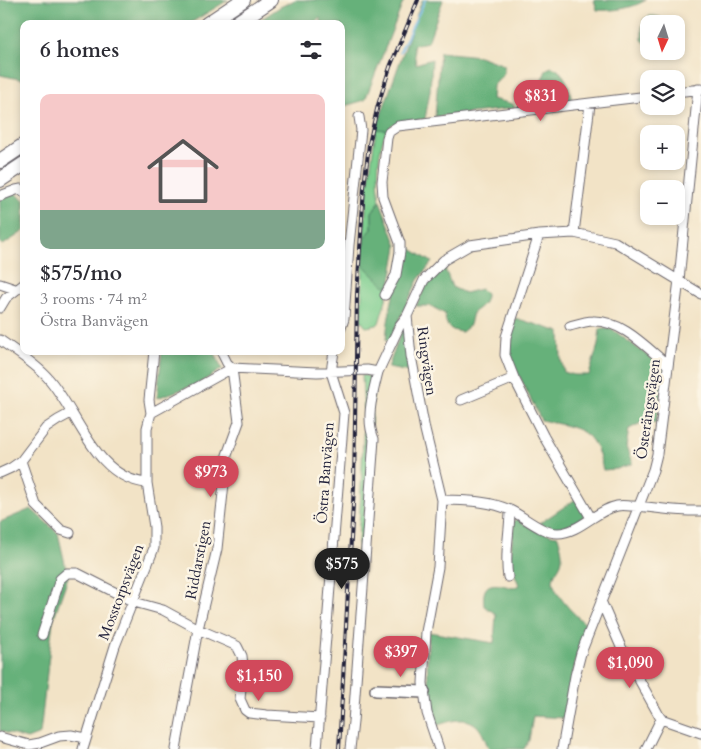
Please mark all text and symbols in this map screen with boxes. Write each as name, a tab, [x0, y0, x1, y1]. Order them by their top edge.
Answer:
north arrow	[640, 15, 685, 60]
map controls	[640, 15, 685, 225]
text: 6 homes	[40, 36, 119, 65]
icon: filters	[297, 36, 325, 64]
button: layers	[640, 70, 685, 115]
pin: $831	[511, 80, 571, 122]
text: $831	[525, 85, 557, 107]
button: +	[640, 125, 685, 170]
icon: home	[138, 126, 228, 216]
button: −	[640, 180, 685, 225]
text: $575/mo	[40, 259, 122, 288]
text: 3 rooms · 74 m²	[40, 288, 147, 310]
text: Östra Banvägen	[40, 310, 149, 332]
street label: Ringvägen	[412, 325, 442, 397]
street label: Österängsvägen	[631, 357, 665, 461]
street label: Östra Banvägen	[311, 421, 339, 524]
pin: $973	[181, 456, 241, 498]
text: $973	[195, 461, 227, 483]
street label: Riddarstigen	[181, 518, 216, 601]
street label: Mosstorpsvägen	[93, 541, 149, 643]
pin: $575	[312, 548, 372, 590]
text: $575	[326, 553, 358, 575]
pin: $397	[371, 636, 431, 678]
text: $397	[385, 641, 417, 663]
pin: $1,090	[589, 646, 671, 689]
text: $1,090	[607, 652, 653, 674]
pin: $1,150	[218, 660, 300, 702]
text: $1,150	[236, 665, 282, 687]

